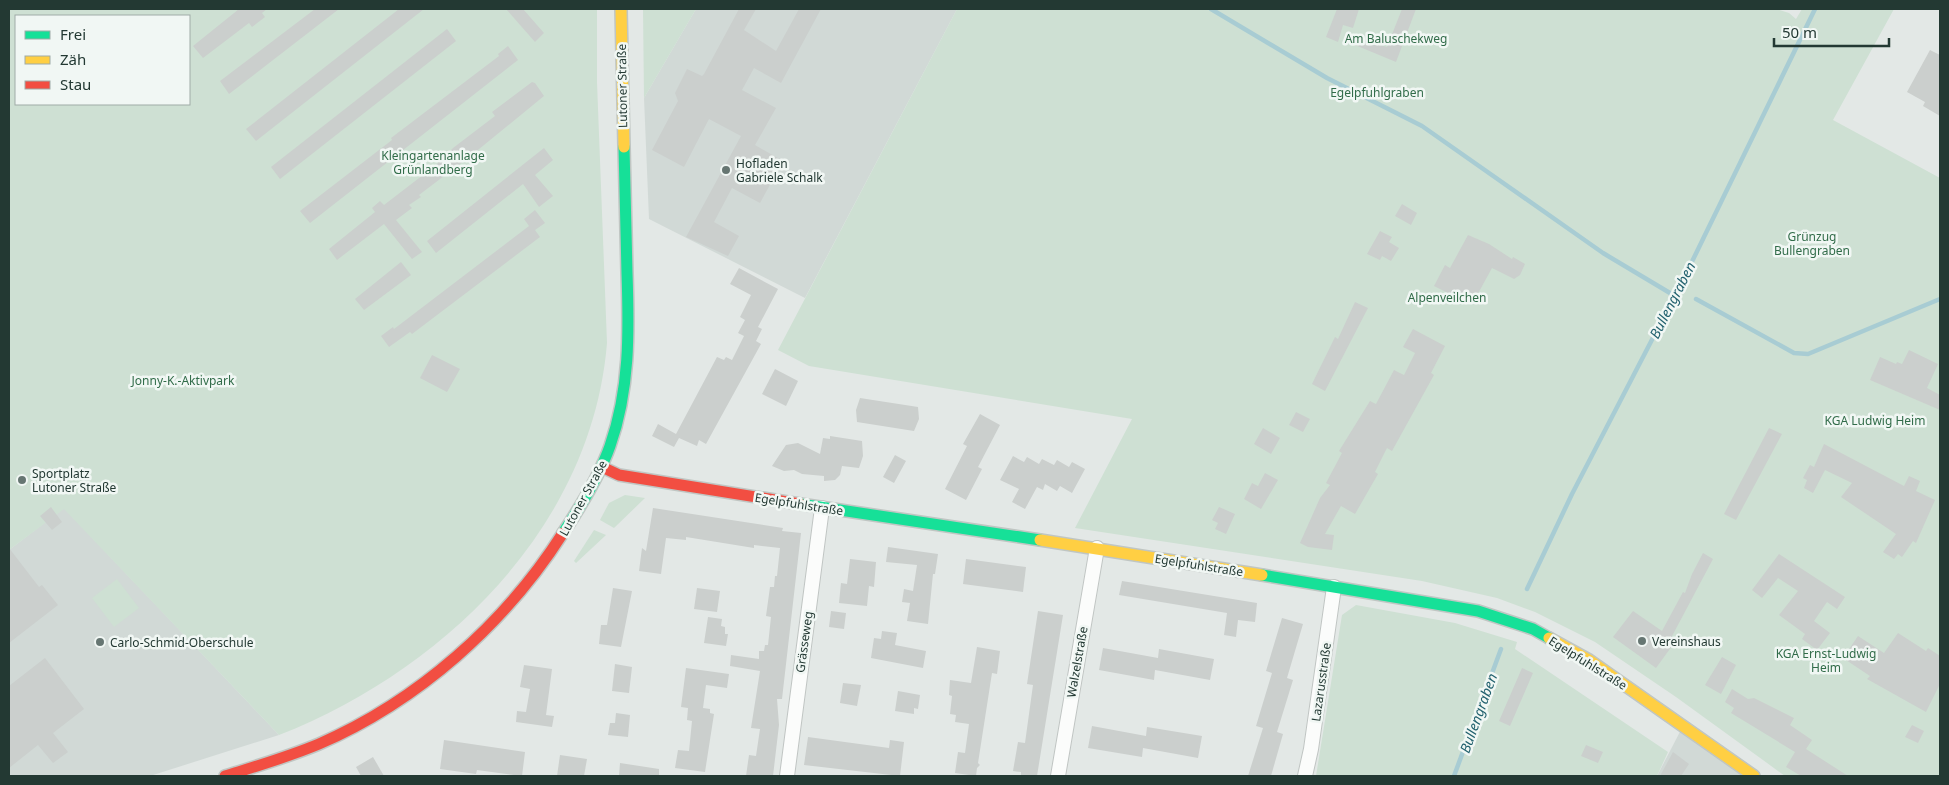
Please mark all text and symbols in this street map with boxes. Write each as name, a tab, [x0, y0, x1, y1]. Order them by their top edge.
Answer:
legend	[15, 15, 190, 105]
scale bar	[1774, 15, 1889, 47]
text: 50 m	[1782, 22, 1817, 42]
text: Frei	[60, 24, 86, 44]
park label: Am Baluschekweg	[1345, 30, 1447, 47]
street label: Lutoner Straße	[613, 43, 631, 128]
text: Zäh	[60, 49, 86, 69]
text: Stau	[60, 74, 91, 94]
park label: Egelpfuhlgraben	[1330, 84, 1424, 101]
park label: Kleingartenanlage Grünlandberg	[381, 147, 485, 178]
place label: Hofladen Gabriele Schalk	[736, 155, 823, 186]
marker: Hofladen Gabriele Schalk	[720, 164, 732, 176]
park label: Grünzug Bullengraben	[1774, 228, 1850, 259]
water label: Bullengraben	[1645, 259, 1699, 341]
park label: Alpenveilchen	[1408, 289, 1486, 306]
park label: Jonny-K.-Aktivpark	[131, 372, 235, 389]
park label: KGA Ludwig Heim	[1825, 412, 1925, 429]
street label: Lutoner Straße	[555, 457, 611, 539]
place label: Sportplatz Lutoner Straße	[32, 465, 116, 496]
marker: Sportplatz Lutoner Straße	[16, 474, 28, 486]
street label: Egelpfuhlstraße	[754, 489, 845, 519]
street label: Egelpfuhlstraße	[1154, 550, 1245, 580]
street label: Grässeweg	[791, 610, 817, 674]
street label: Walzelstraße	[1062, 625, 1092, 699]
street label: Egelpfuhlstraße	[1546, 632, 1631, 694]
place label: Vereinshaus	[1652, 633, 1721, 650]
place label: Carlo-Schmid-Oberschule	[110, 634, 254, 651]
marker: Vereinshaus	[1636, 635, 1648, 647]
marker: Carlo-Schmid-Oberschule	[94, 636, 106, 648]
street label: Lazarusstraße	[1307, 641, 1335, 722]
park label: KGA Ernst-Ludwig Heim	[1776, 645, 1876, 676]
water label: Bullengraben	[1455, 671, 1501, 755]

